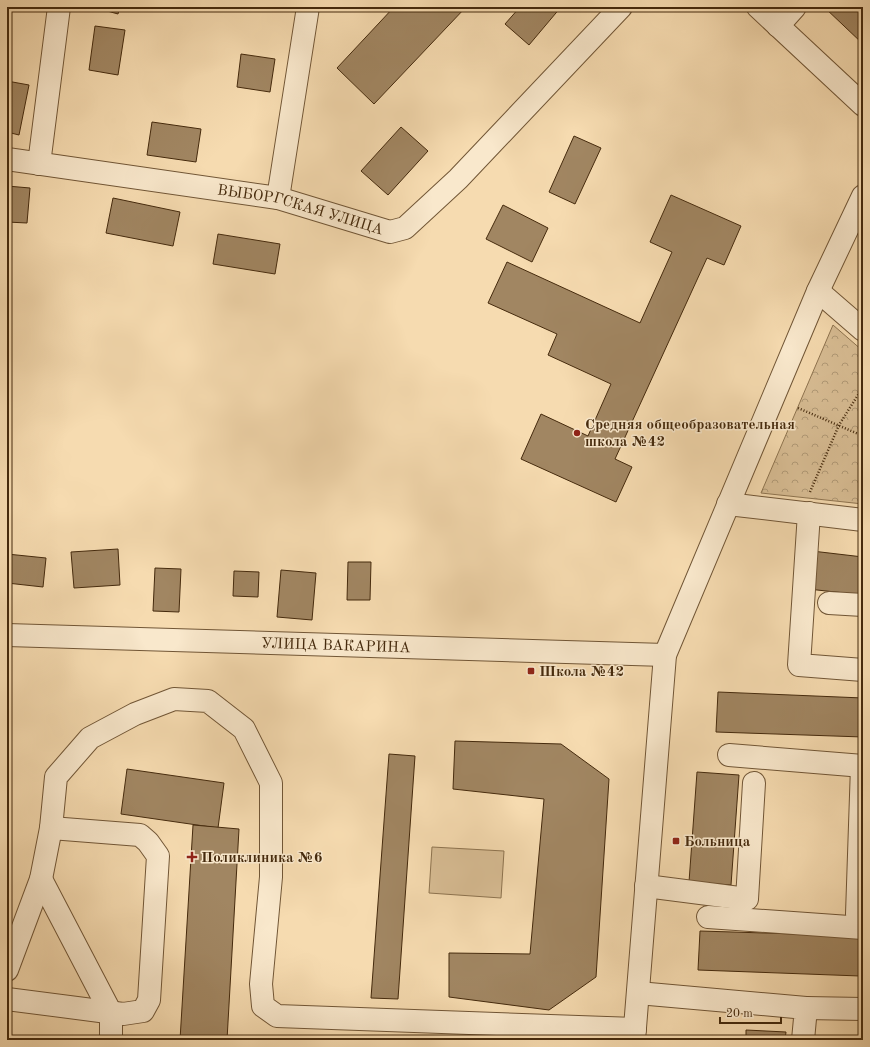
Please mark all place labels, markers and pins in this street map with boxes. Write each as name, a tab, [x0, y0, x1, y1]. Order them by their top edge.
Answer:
place label: Средняя общеобразовательная школа №42	[585, 418, 795, 450]
marker: Средняя общеобразовательная школа №42	[572, 428, 582, 438]
place label: Школа №42	[539, 665, 624, 680]
marker: Школа №42	[526, 666, 536, 676]
place label: Больница	[684, 835, 751, 850]
marker: Больница	[671, 836, 681, 846]
marker: Поликлиника №6	[186, 851, 198, 863]
place label: Поликлиника №6	[201, 851, 323, 866]

